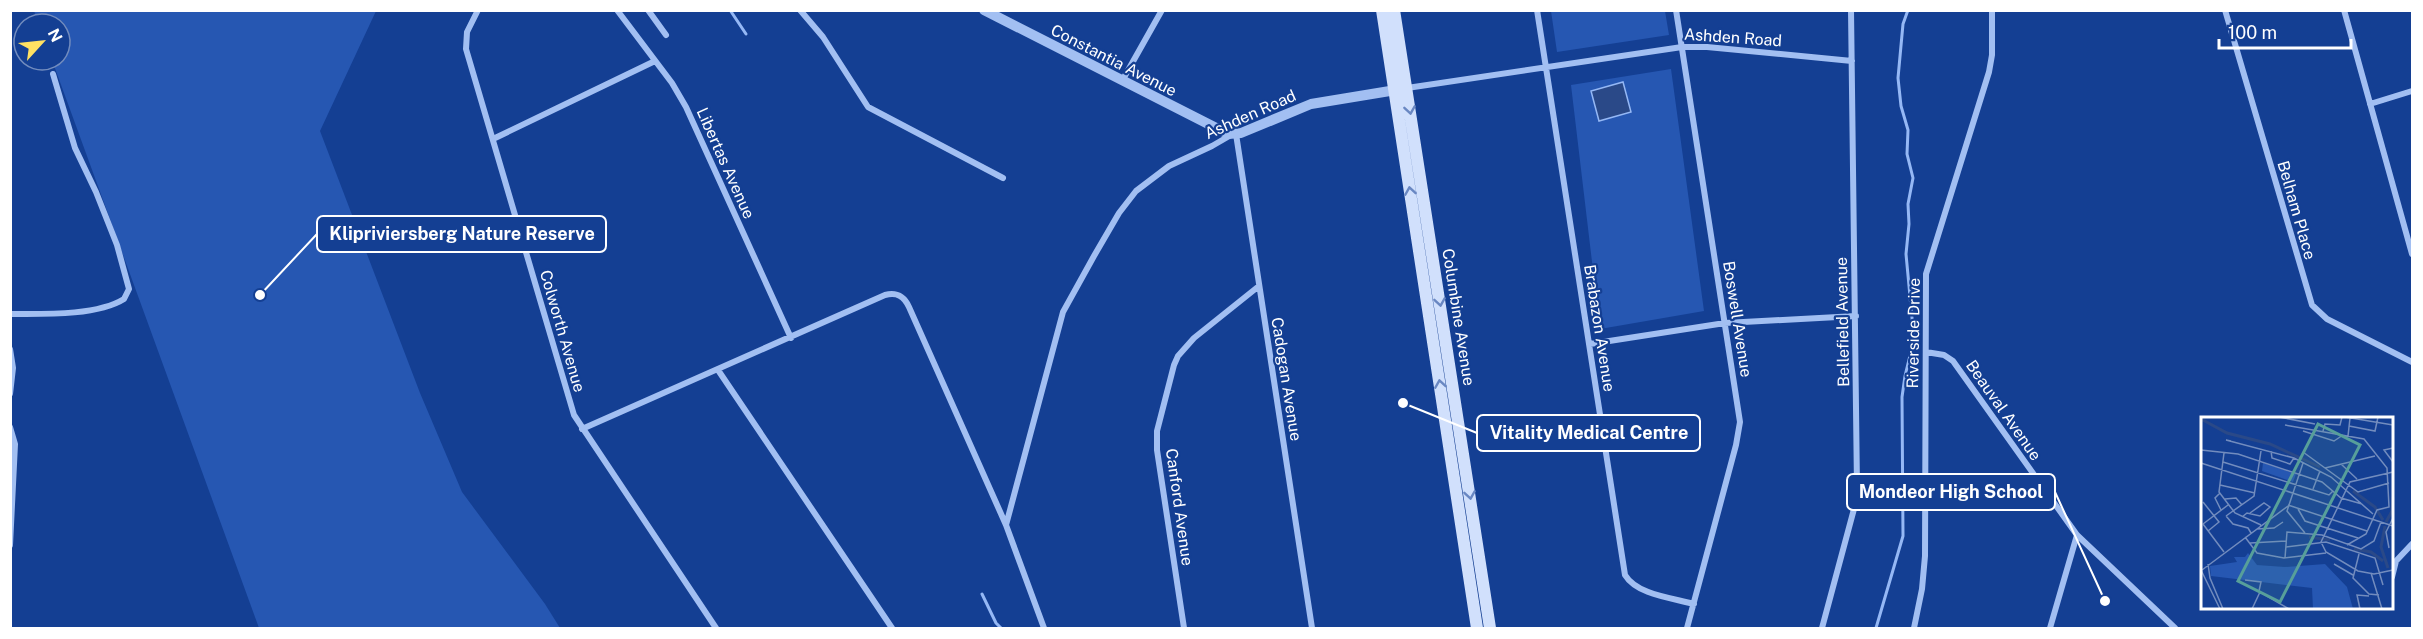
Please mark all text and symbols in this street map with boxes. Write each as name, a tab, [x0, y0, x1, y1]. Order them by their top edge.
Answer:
north arrow	[12, 12, 72, 72]
scale bar	[2219, 12, 2351, 50]
street label: Constantia Avenue	[1048, 20, 1180, 100]
text: 100 m	[2228, 22, 2277, 43]
street label: Ashden Road	[1683, 25, 1783, 50]
text: N	[44, 26, 66, 45]
street label: Ashden Road	[1202, 86, 1299, 143]
one-way arrow	[1403, 104, 1416, 114]
street label: Libertas Avenue	[693, 105, 759, 222]
street label: Belham Place	[2273, 159, 2320, 262]
one-way arrow	[1405, 187, 1417, 196]
callout: Klipriviersberg Nature Reserve	[317, 216, 606, 252]
text: Klipriviersberg Nature Reserve	[329, 223, 595, 244]
street label: Columbine Avenue	[1438, 247, 1479, 387]
street label: Bellefield Avenue	[1832, 257, 1853, 387]
street label: Boswell Avenue	[1719, 260, 1756, 379]
street label: Brabazon Avenue	[1580, 263, 1619, 393]
street label: Colworth Avenue	[536, 268, 589, 394]
street label: Riverside Drive	[1903, 278, 1924, 388]
one-way arrow	[1433, 297, 1446, 307]
street label: Cadogan Avenue	[1267, 316, 1306, 442]
street label: Beauval Avenue	[1962, 356, 2045, 464]
one-way arrow	[1434, 379, 1447, 389]
callout: Vitality Medical Centre	[1477, 415, 1700, 451]
inset map	[2201, 417, 2393, 609]
text: Vitality Medical Centre	[1490, 422, 1688, 443]
street label: Canford Avenue	[1162, 447, 1197, 567]
callout: Mondeor High School	[1847, 474, 2055, 510]
text: Mondeor High School	[1859, 481, 2043, 502]
one-way arrow	[1463, 491, 1475, 500]

